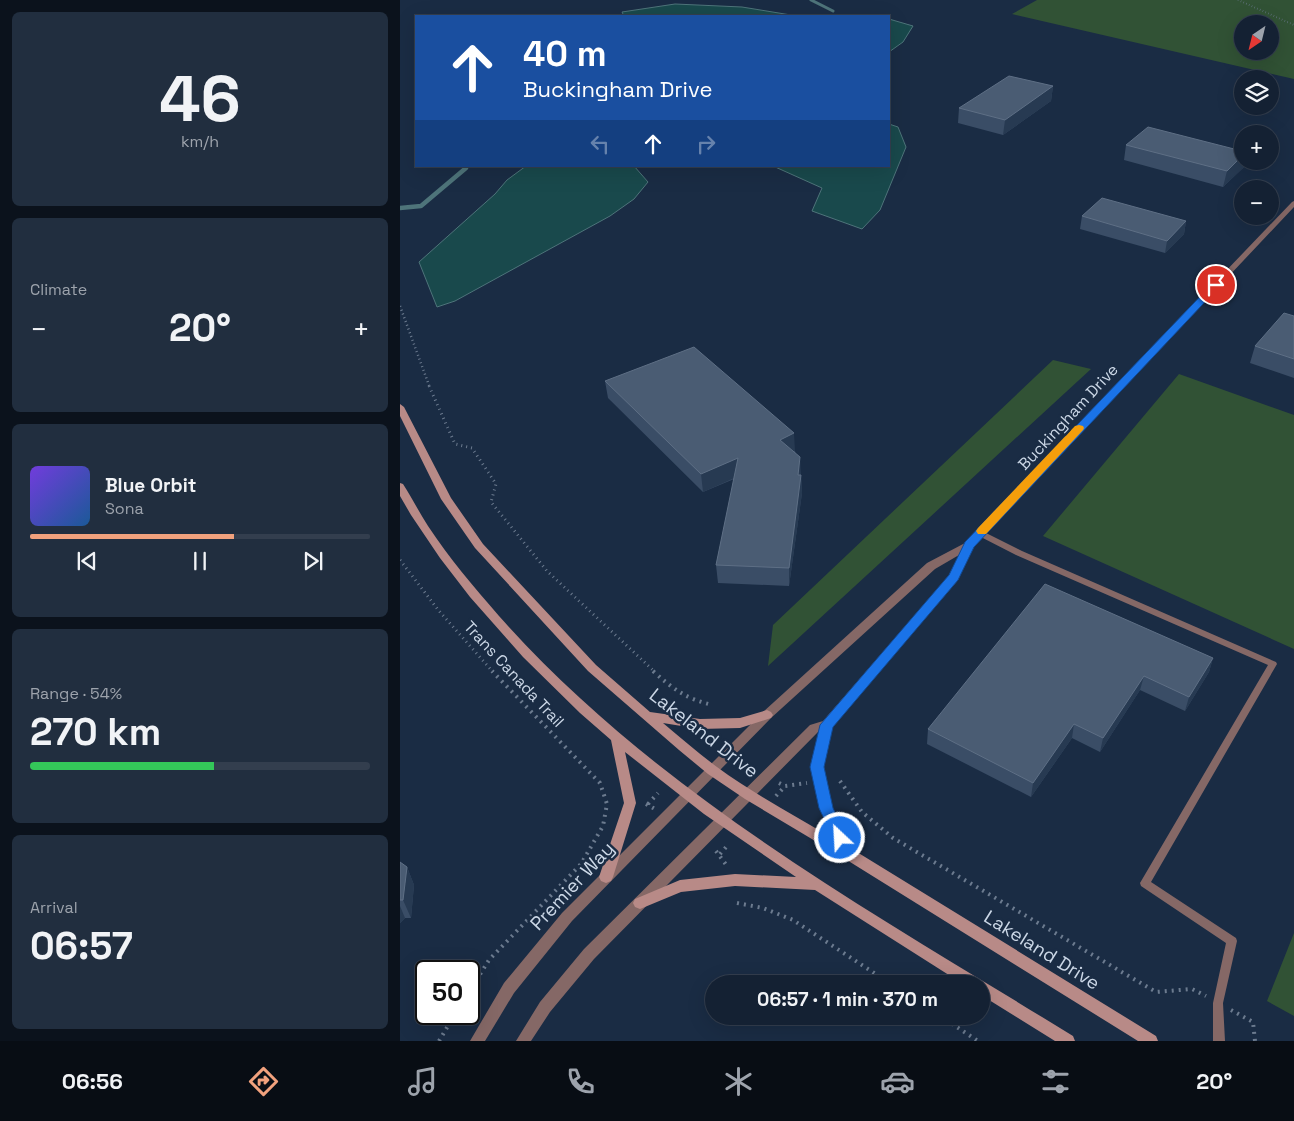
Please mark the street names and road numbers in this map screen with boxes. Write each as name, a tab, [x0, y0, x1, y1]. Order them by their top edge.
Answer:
street label: Buckingham Drive	[1013, 359, 1123, 475]
street label: Trans Canada Trail	[459, 616, 569, 732]
street label: Lakeland Drive	[644, 682, 764, 784]
street label: Premier Way	[525, 836, 619, 936]
street label: Lakeland Drive	[979, 904, 1105, 996]

